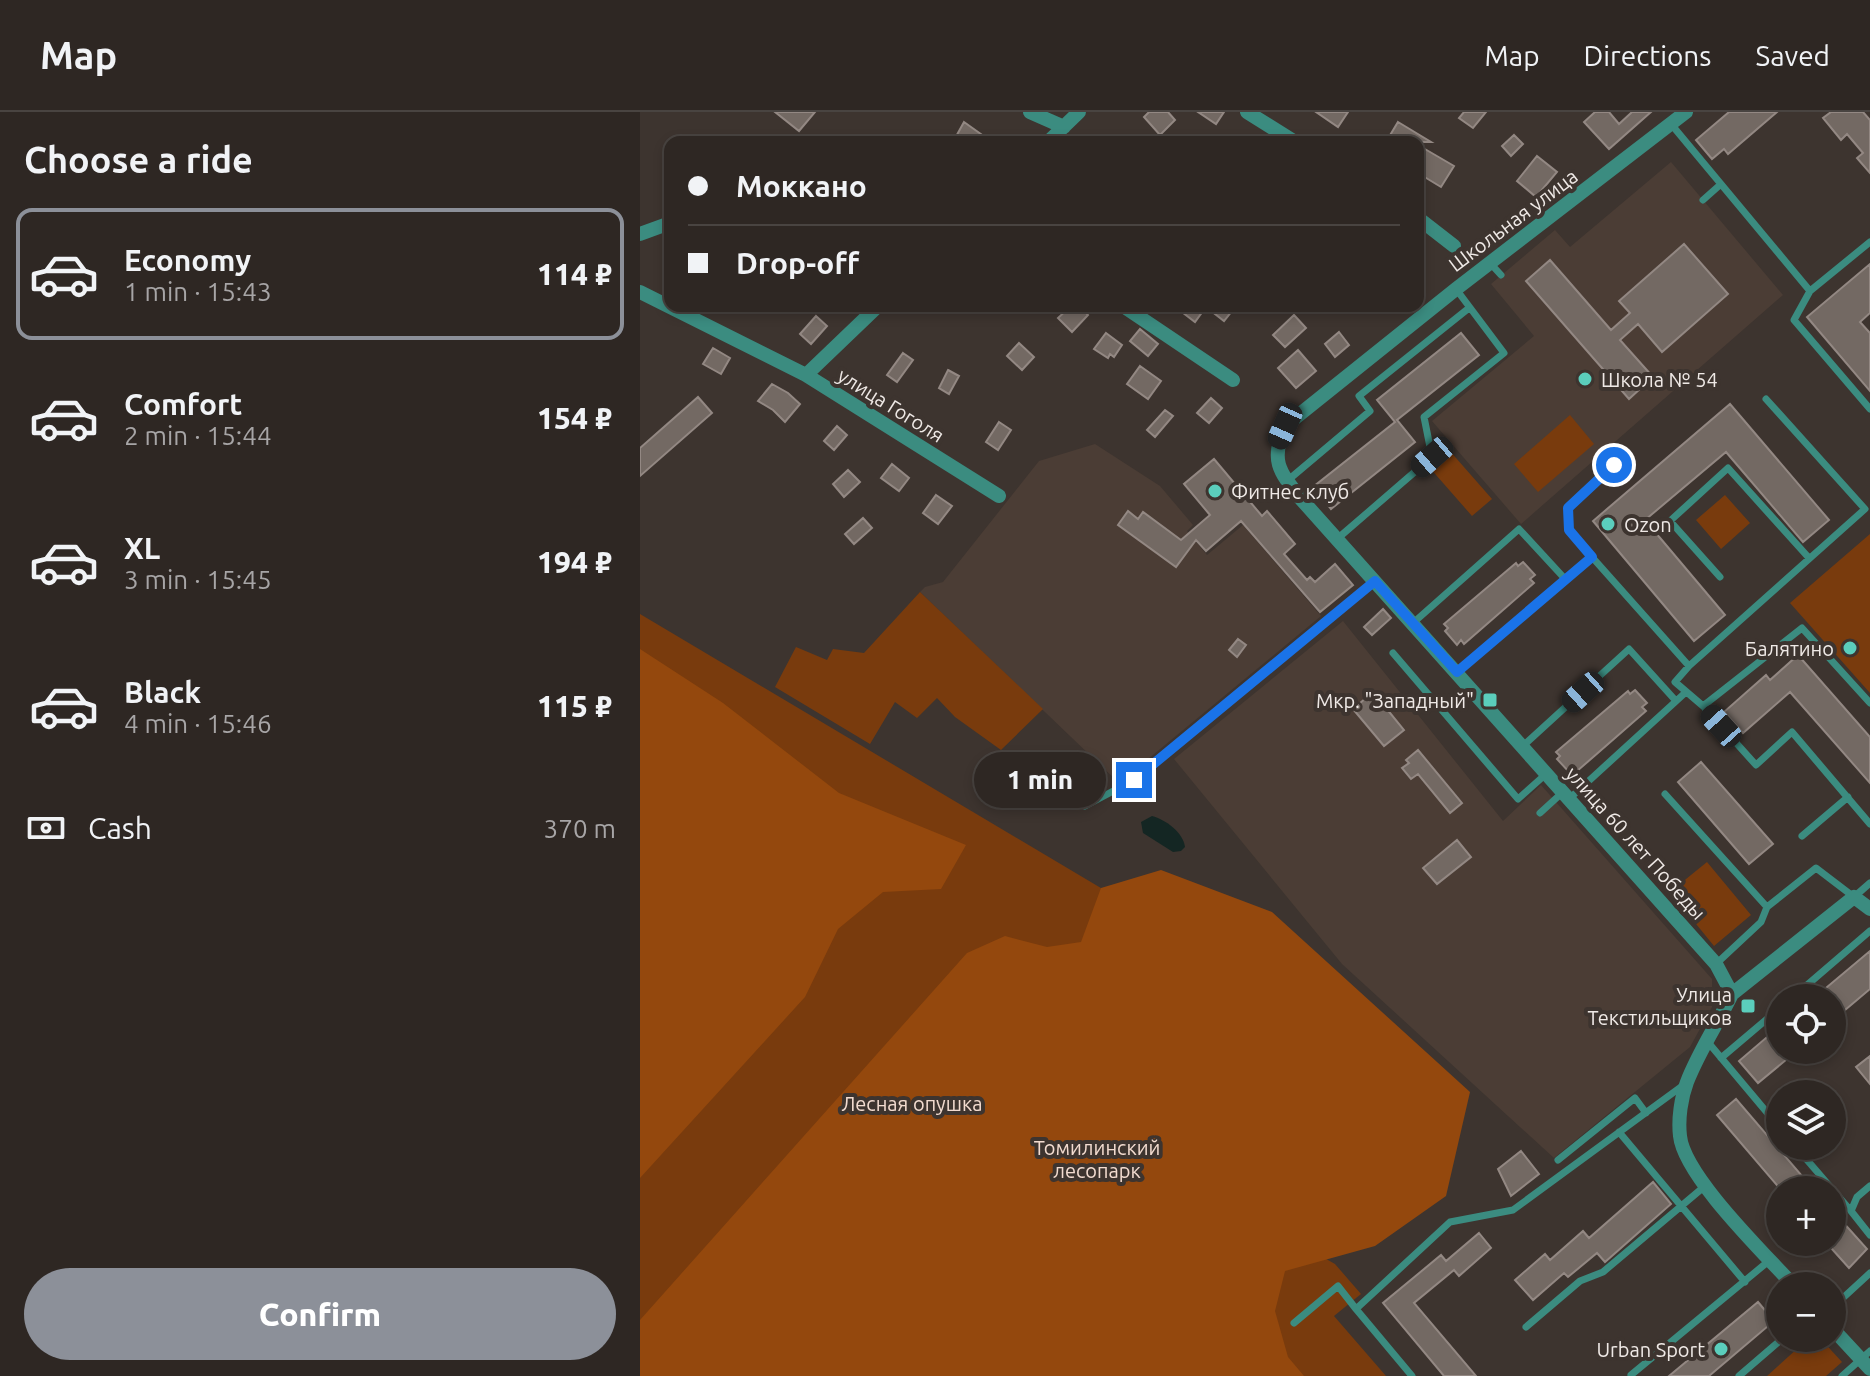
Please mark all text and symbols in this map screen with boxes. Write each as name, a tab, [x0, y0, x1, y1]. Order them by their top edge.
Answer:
text: Map	[40, 34, 117, 76]
text: Map	[1484, 40, 1540, 71]
text: Directions	[1584, 40, 1711, 71]
text: Saved	[1755, 40, 1830, 71]
text: Choose a ride	[24, 139, 253, 180]
street label: Школьная улица	[1444, 164, 1582, 276]
text: Моккано	[736, 169, 867, 203]
icon: car	[28, 238, 100, 310]
text: Economy	[124, 243, 251, 277]
text: Drop-off	[736, 246, 859, 280]
text: 114 ₽	[537, 257, 612, 291]
text: 1 min · 15:43	[124, 277, 272, 306]
street label: улица Гоголя	[834, 363, 948, 447]
place label: Школа № 54	[1601, 368, 1718, 391]
marker: Школа № 54	[1576, 370, 1594, 388]
icon: car	[28, 382, 100, 454]
text: Comfort	[124, 387, 242, 421]
car	[1264, 399, 1306, 453]
text: 154 ₽	[537, 401, 612, 435]
text: 2 min · 15:44	[124, 421, 272, 450]
car	[1406, 432, 1458, 482]
route start	[1596, 447, 1632, 483]
place label: Фитнес клуб	[1231, 480, 1349, 503]
marker: Фитнес клуб	[1206, 482, 1224, 500]
place label: Ozon	[1624, 513, 1672, 536]
marker: Ozon	[1599, 515, 1617, 533]
icon: car	[28, 526, 100, 598]
text: XL	[124, 531, 160, 565]
text: 194 ₽	[537, 545, 612, 579]
text: 3 min · 15:45	[124, 565, 272, 594]
place label: Балятино	[1745, 637, 1834, 660]
marker: Балятино	[1841, 639, 1859, 657]
car	[1557, 667, 1609, 717]
icon: car	[28, 670, 100, 742]
text: Black	[124, 675, 201, 709]
text: 115 ₽	[537, 689, 612, 723]
place label: Мкр. "Западный"	[1316, 689, 1474, 712]
marker: Мкр. "Западный"	[1481, 691, 1499, 709]
car	[1696, 700, 1746, 752]
text: 4 min · 15:46	[124, 709, 272, 738]
callout: 1 min	[974, 752, 1106, 808]
route end	[1116, 762, 1152, 798]
street label: улица 60 лет Победы	[1561, 762, 1711, 924]
text: 1 min	[1007, 765, 1073, 794]
icon: cash	[24, 806, 68, 850]
text: Cash	[88, 811, 152, 845]
text: 370 m	[544, 814, 616, 843]
place label: Улица Текстильщиков	[1588, 983, 1732, 1029]
map controls	[1766, 984, 1846, 1352]
button: locate	[1766, 984, 1846, 1064]
marker: Улица Текстильщиков	[1739, 997, 1757, 1015]
button: layers	[1766, 1080, 1846, 1160]
park label: Лесная опушка	[841, 1092, 983, 1115]
park label: Томилинский лесопарк	[1034, 1136, 1160, 1182]
button: +	[1766, 1176, 1846, 1256]
button: Confirm	[24, 1268, 616, 1360]
button: −	[1766, 1272, 1846, 1352]
place label: Urban Sport	[1596, 1338, 1705, 1361]
marker: Urban Sport	[1712, 1340, 1730, 1358]

